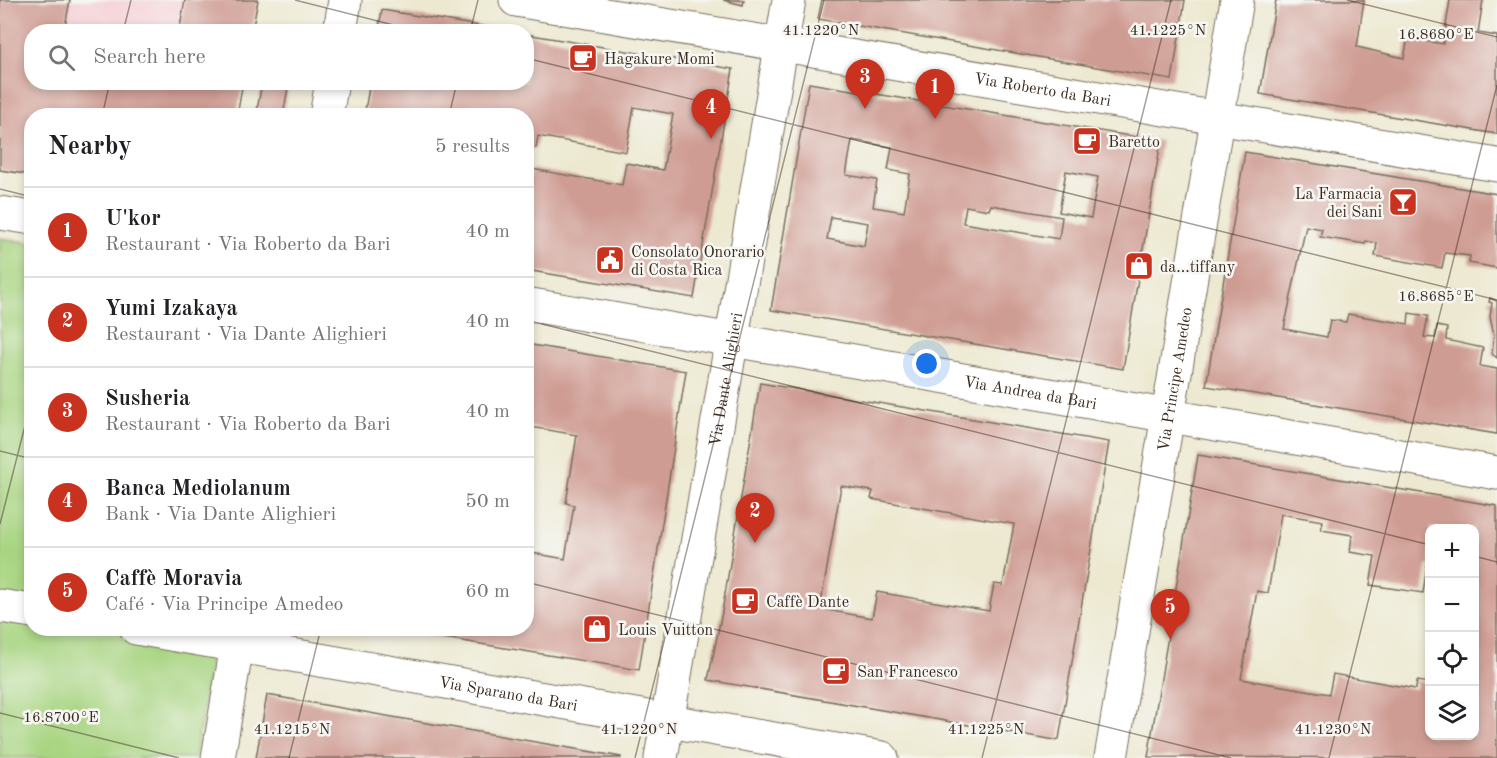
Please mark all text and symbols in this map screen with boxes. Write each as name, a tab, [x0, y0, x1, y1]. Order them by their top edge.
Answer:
search box	[24, 24, 534, 90]
text: 41.1220°N	[783, 24, 860, 39]
text: 41.1225°N	[1130, 24, 1207, 39]
text: 16.8680°E	[1398, 28, 1474, 43]
icon: search	[45, 41, 78, 74]
cafe icon: Hagakure Momi	[567, 42, 599, 74]
text: Search here	[93, 46, 206, 68]
place label: Hagakure Momi	[604, 52, 715, 68]
pin: 3	[846, 60, 884, 109]
pin: 1	[916, 70, 954, 119]
street label: Via Roberto da Bari	[973, 71, 1112, 110]
pin: 4	[692, 90, 730, 139]
cafe icon: Baretto	[1071, 125, 1103, 157]
text: Nearby	[48, 134, 132, 160]
place label: Baretto	[1108, 135, 1160, 151]
text: 5 results	[435, 137, 510, 157]
bar icon: La Farmacia dei Sani	[1387, 186, 1419, 218]
place label: La Farmacia dei Sani	[1295, 187, 1382, 221]
text: U'kor	[105, 208, 161, 230]
text: 1	[62, 222, 73, 242]
text: 40 m	[465, 222, 510, 242]
text: Restaurant · Via Roberto da Bari	[105, 235, 390, 255]
public building icon: Consolato Onorario di Costa Rica	[594, 244, 626, 276]
place label: Consolato Onorario di Costa Rica	[631, 245, 765, 279]
shop icon: da...tiffany	[1123, 250, 1155, 282]
place label: da...tiffany	[1160, 260, 1236, 276]
text: 16.8685°E	[1398, 290, 1474, 305]
text: Yumi Izakaya	[105, 298, 238, 320]
street label: Via Principe Amedeo	[1156, 306, 1196, 453]
street label: Via Dante Alighieri	[708, 311, 746, 448]
text: 2	[62, 312, 73, 332]
text: 40 m	[465, 312, 510, 332]
text: Restaurant · Via Dante Alighieri	[105, 325, 387, 345]
your location	[912, 349, 941, 378]
street label: Via Andrea da Bari	[962, 374, 1098, 413]
text: Susheria	[105, 388, 190, 410]
text: 3	[62, 402, 73, 422]
text: 40 m	[465, 402, 510, 422]
text: Restaurant · Via Roberto da Bari	[105, 415, 390, 435]
text: Banca Mediolanum	[105, 478, 291, 500]
text: 4	[62, 492, 73, 512]
text: 50 m	[465, 492, 510, 512]
pin: 2	[736, 494, 774, 543]
text: Bank · Via Dante Alighieri	[105, 505, 336, 525]
map controls	[1425, 524, 1479, 740]
button: +	[1425, 524, 1479, 578]
text: Caffè Moravia	[105, 568, 242, 590]
button: −	[1425, 578, 1479, 632]
text: 5	[62, 582, 73, 602]
text: 60 m	[465, 582, 510, 602]
cafe icon: Caffè Dante	[729, 585, 761, 617]
pin: 5	[1150, 590, 1190, 639]
text: Café · Via Principe Amedeo	[105, 595, 344, 615]
place label: Caffè Dante	[766, 595, 849, 611]
shop icon: Louis Vuitton	[581, 613, 613, 645]
place label: Louis Vuitton	[618, 623, 714, 639]
button: locate	[1425, 632, 1479, 686]
cafe icon: San Francesco	[820, 655, 852, 687]
place label: San Francesco	[857, 665, 958, 681]
street label: Via Sparano da Bari	[437, 675, 579, 715]
button: layers	[1425, 686, 1479, 740]
text: 16.8700°E	[23, 711, 99, 726]
text: 41.1215°N	[254, 723, 331, 738]
text: 41.1220°N	[601, 723, 678, 738]
text: 41.1225°N	[948, 723, 1025, 738]
text: 41.1230°N	[1295, 723, 1372, 738]

